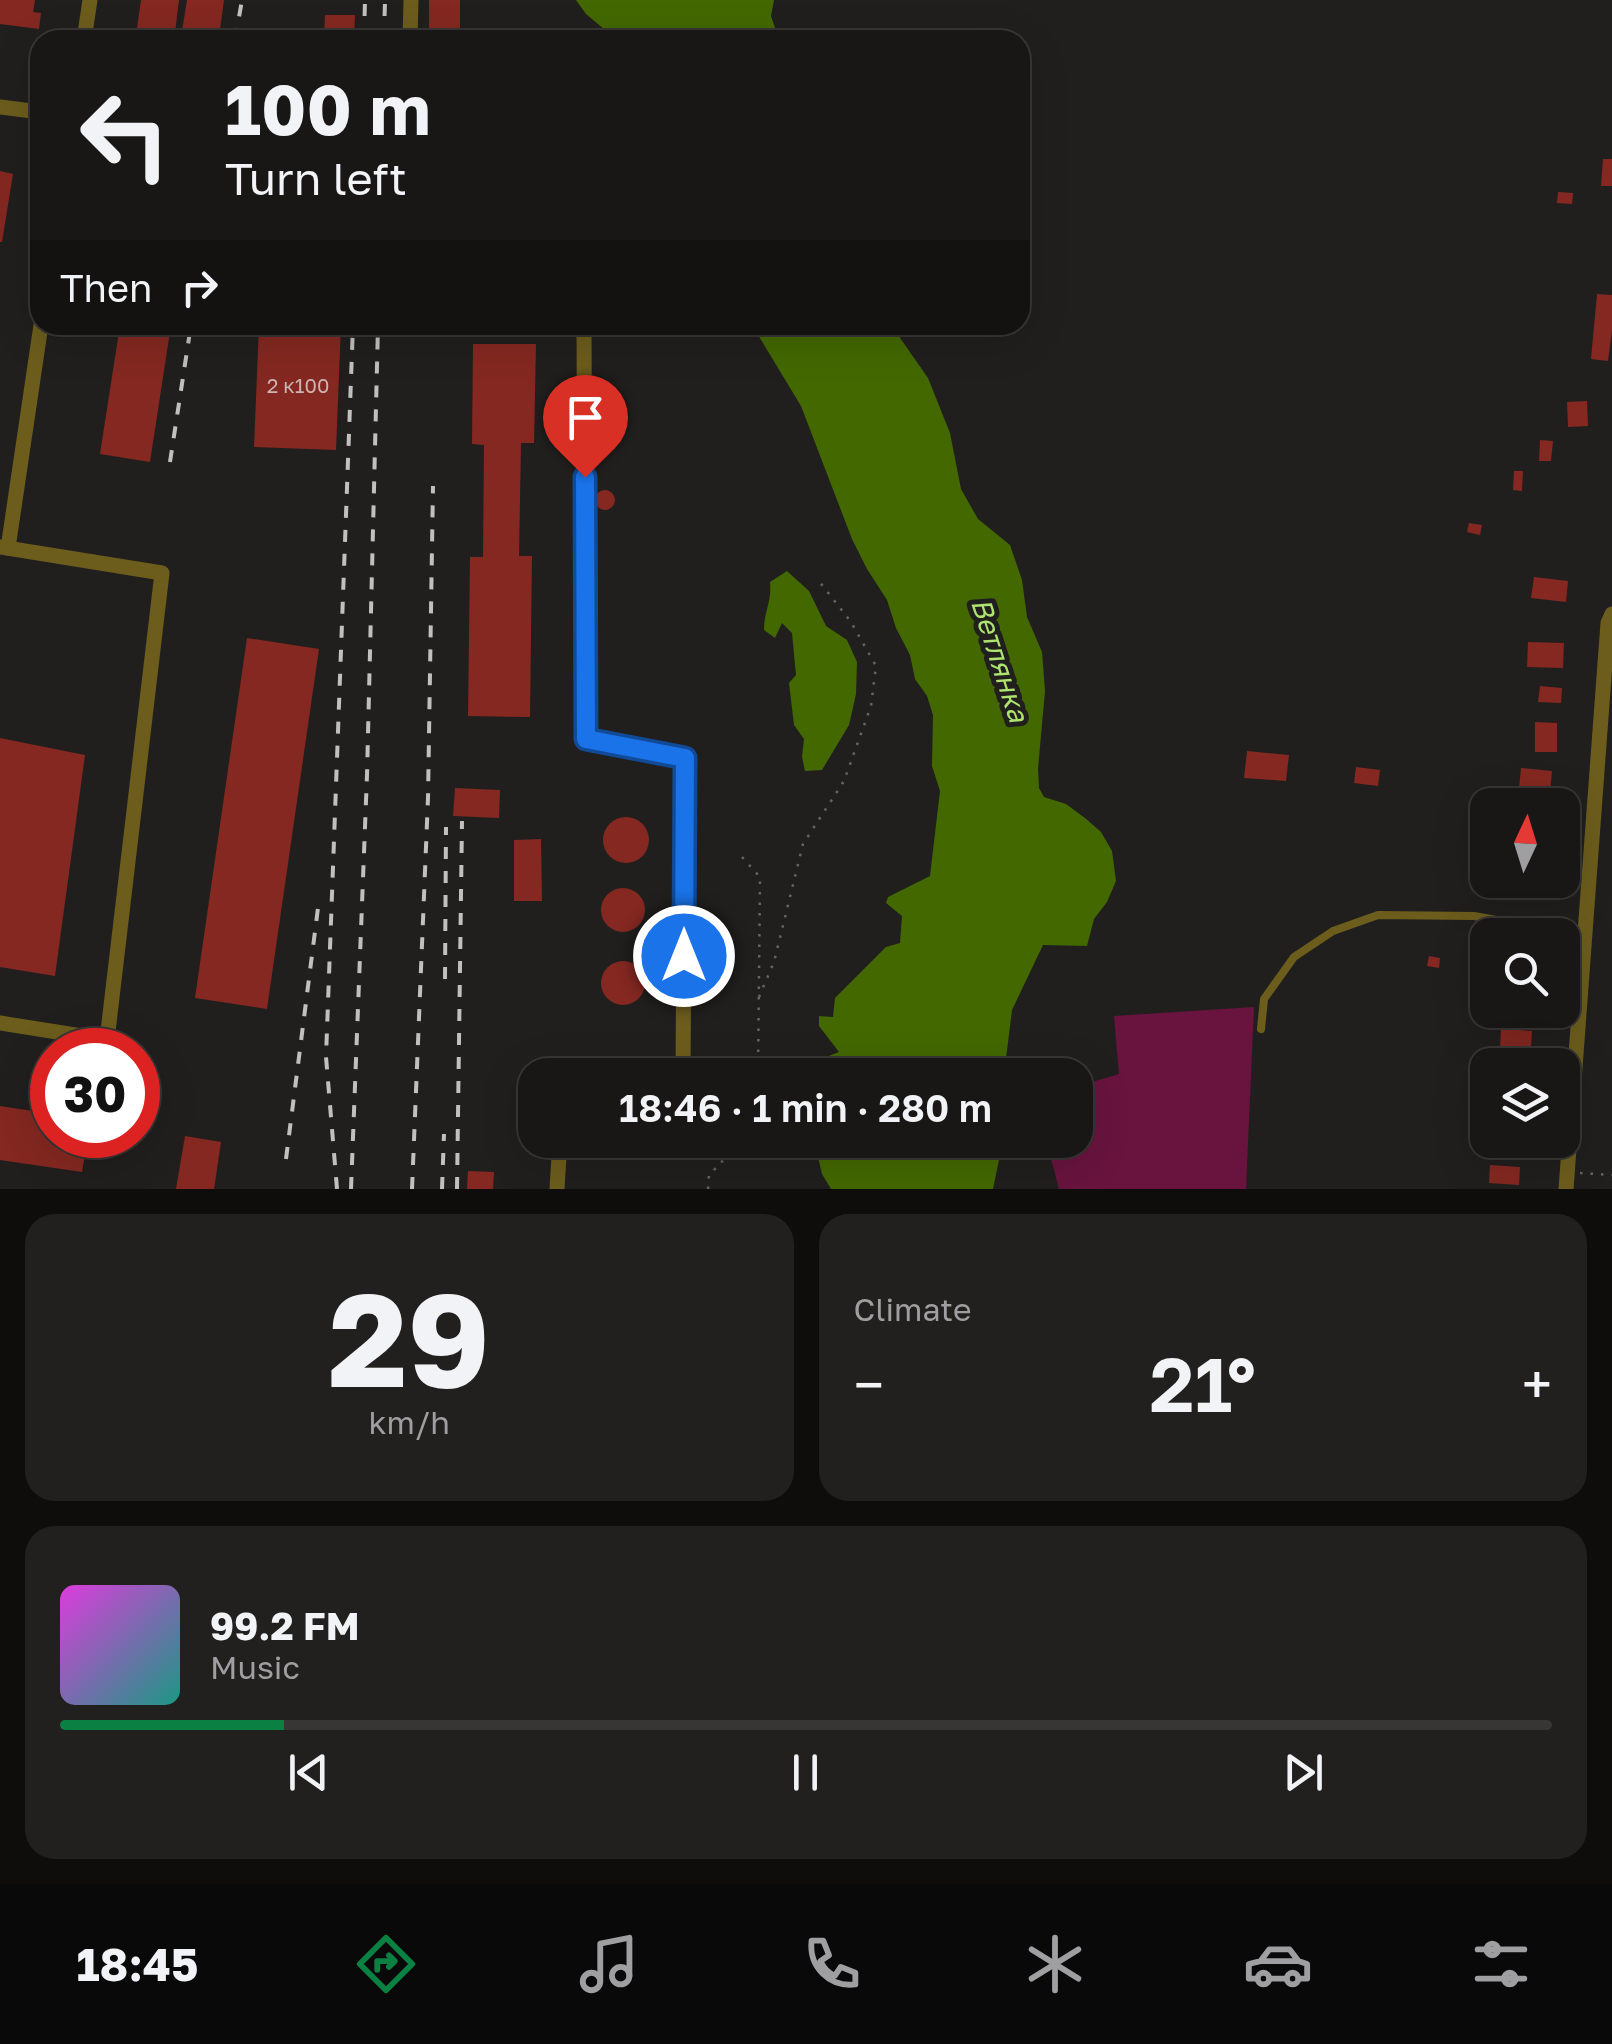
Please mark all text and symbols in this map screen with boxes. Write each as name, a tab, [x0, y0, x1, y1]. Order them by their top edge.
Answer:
text: 100 m	[225, 66, 431, 150]
icon: left	[60, 70, 190, 200]
text: Turn left	[225, 151, 407, 205]
icon: right	[172, 260, 227, 315]
text: Then	[60, 265, 152, 310]
house number: 2 к100	[267, 373, 329, 397]
pin	[543, 375, 628, 478]
icon: arrive	[558, 390, 613, 445]
water label: Ветлянка	[965, 594, 1036, 727]
north arrow	[1470, 788, 1580, 898]
map controls	[1470, 788, 1580, 1158]
position arrow	[632, 904, 736, 1008]
button: search	[1470, 918, 1580, 1028]
speed limit sign: 30	[30, 1028, 160, 1158]
button: layers	[1470, 1048, 1580, 1158]
text: 18:46 · 1 min · 280 m	[619, 1085, 992, 1130]
text: 29	[328, 1260, 490, 1416]
text: Climate	[854, 1290, 972, 1328]
text: 21°	[1149, 1338, 1256, 1429]
text: −	[854, 1351, 884, 1417]
text: +	[1522, 1351, 1552, 1417]
text: km/h	[369, 1403, 450, 1441]
text: 99.2 FM	[210, 1603, 360, 1648]
text: Music	[210, 1648, 300, 1686]
icon: previous	[281, 1745, 336, 1800]
icon: pause	[778, 1745, 833, 1800]
icon: next	[1276, 1745, 1331, 1800]
icon: directions	[351, 1929, 421, 1999]
icon: music	[574, 1929, 644, 1999]
icon: phone	[797, 1929, 867, 1999]
icon: climate	[1020, 1929, 1090, 1999]
icon: car	[1243, 1929, 1313, 1999]
icon: filters	[1466, 1929, 1536, 1999]
text: 18:45	[76, 1937, 198, 1991]

